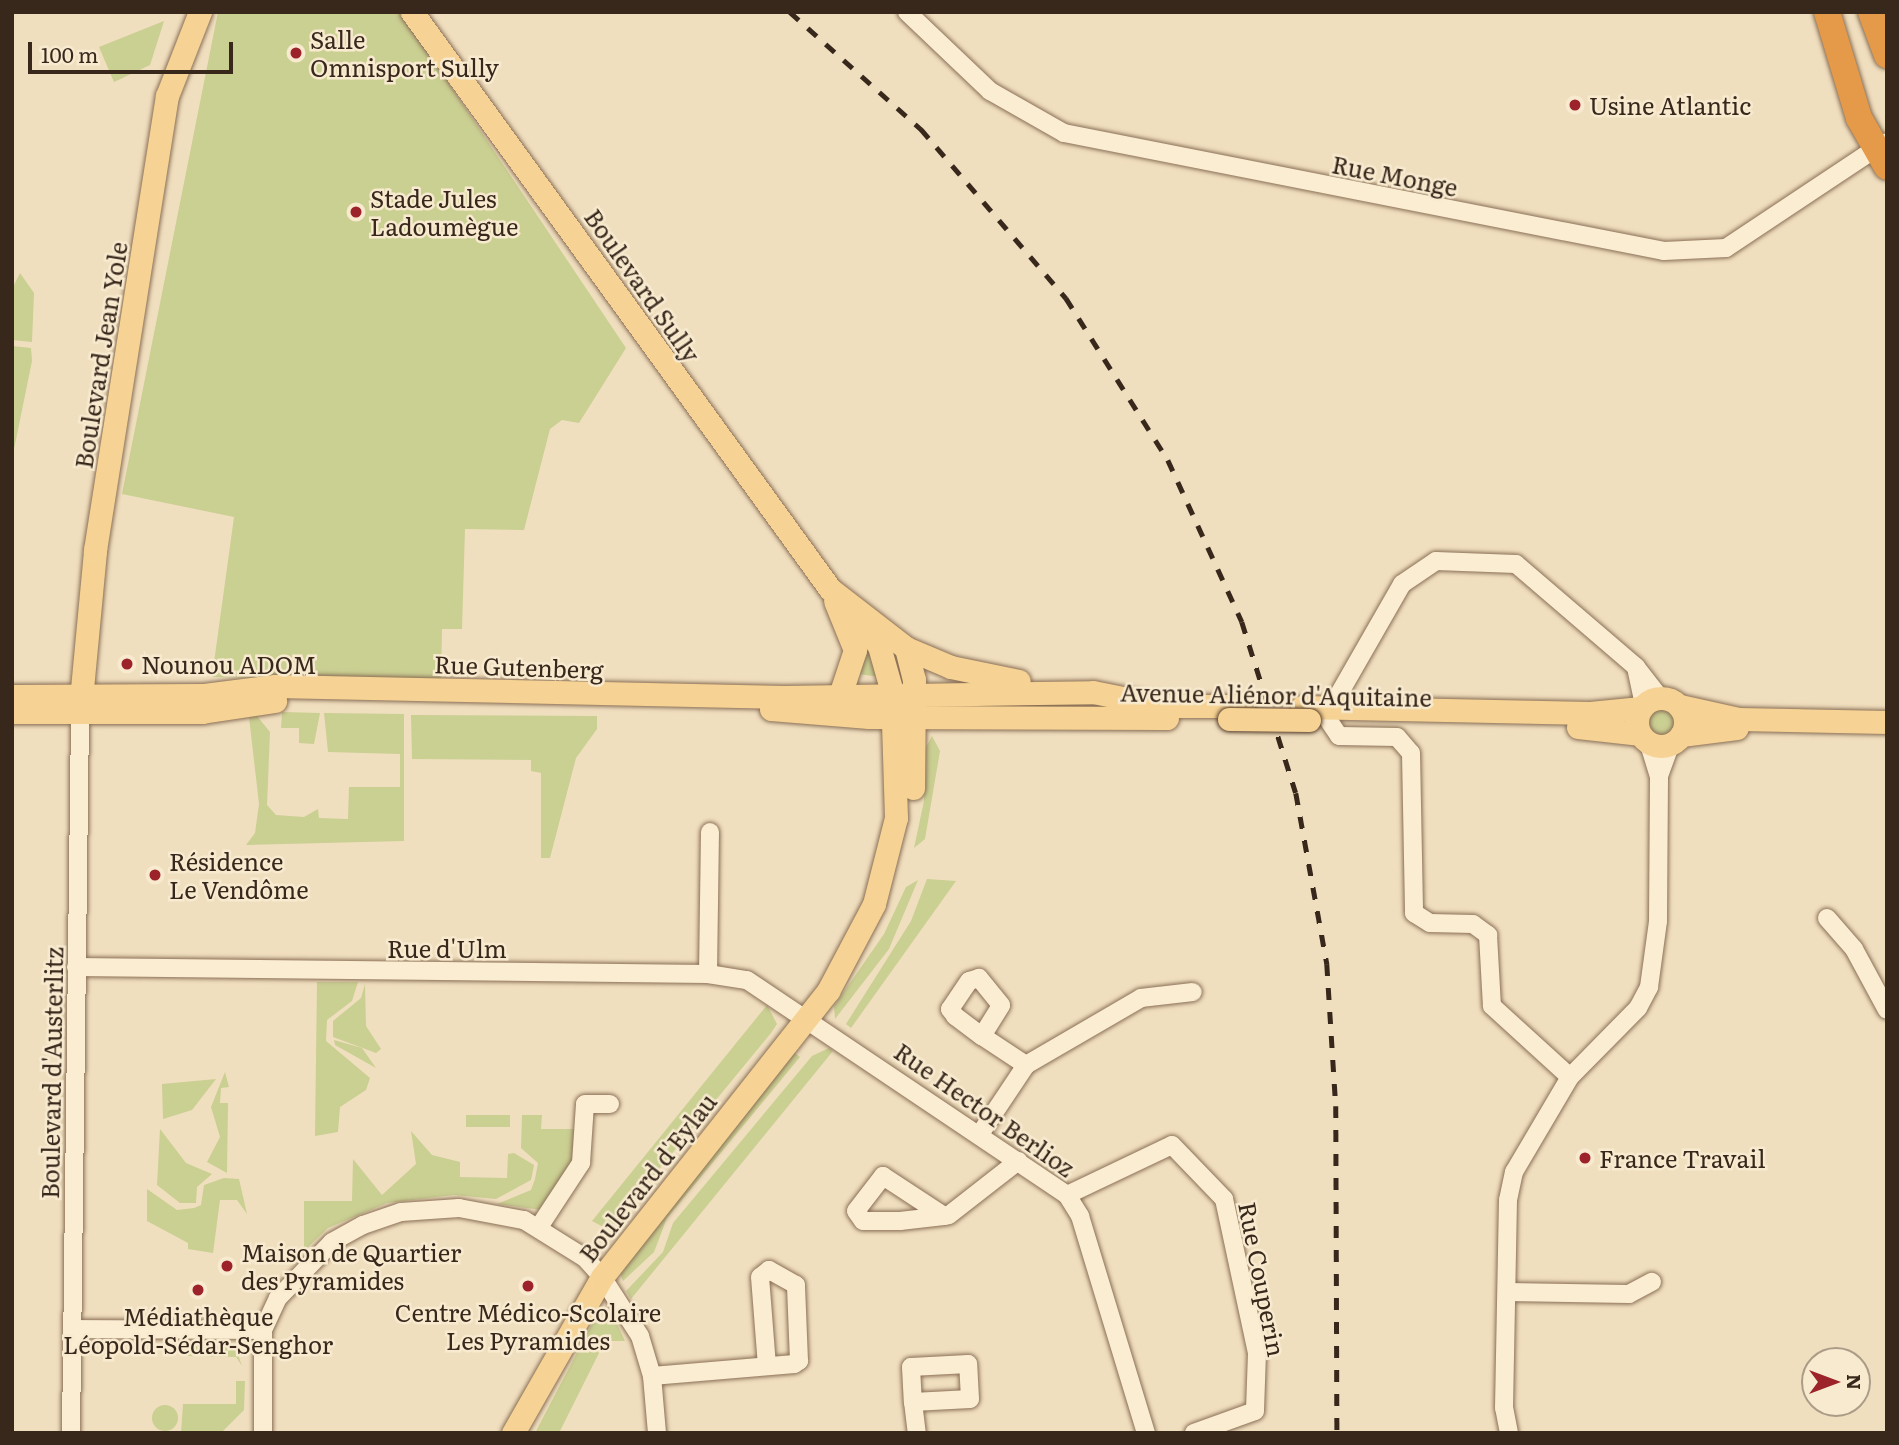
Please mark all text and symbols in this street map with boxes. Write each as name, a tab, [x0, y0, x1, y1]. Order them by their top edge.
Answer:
place label: Salle Omnisport Sully	[310, 25, 499, 81]
scale bar	[32, 28, 236, 72]
text: 100 m	[41, 38, 98, 69]
marker: Salle Omnisport Sully	[288, 45, 304, 61]
place label: Usine Atlantic	[1589, 91, 1751, 119]
marker: Usine Atlantic	[1567, 97, 1583, 113]
street label: Rue Monge	[1330, 149, 1460, 201]
place label: Stade Jules Ladoumègue	[370, 184, 518, 240]
street label: Boulevard Sully	[579, 203, 707, 367]
marker: Stade Jules Ladoumègue	[348, 204, 364, 220]
street label: Boulevard Jean Yole	[68, 240, 132, 470]
street label: Rue Gutenberg	[434, 649, 604, 683]
place label: Nounou ADOM	[141, 650, 317, 678]
marker: Nounou ADOM	[119, 656, 135, 672]
street label: Avenue Aliénor d'Aquitaine	[1120, 677, 1432, 711]
place label: Résidence Le Vendôme	[169, 847, 309, 903]
marker: Résidence Le Vendôme	[147, 867, 163, 883]
street label: Rue d'Ulm	[387, 934, 507, 962]
street label: Boulevard d'Austerlitz	[34, 947, 68, 1199]
street label: Rue Hector Berlioz	[889, 1036, 1081, 1182]
street label: Boulevard d'Eylau	[572, 1087, 722, 1267]
place label: France Travail	[1599, 1144, 1765, 1172]
marker: France Travail	[1577, 1150, 1593, 1166]
street label: Rue Couperin	[1234, 1199, 1292, 1359]
place label: Maison de Quartier des Pyramides	[241, 1238, 461, 1294]
marker: Maison de Quartier des Pyramides	[219, 1258, 235, 1274]
marker: Centre Médico-Scolaire Les Pyramides	[520, 1278, 536, 1294]
marker: Médiathèque Léopold-Sédar-Senghor	[190, 1282, 206, 1298]
place label: Centre Médico-Scolaire Les Pyramides	[395, 1298, 661, 1354]
place label: Médiathèque Léopold-Sédar-Senghor	[63, 1302, 333, 1358]
north arrow	[1801, 1347, 1871, 1417]
text: N	[1841, 1374, 1869, 1390]

